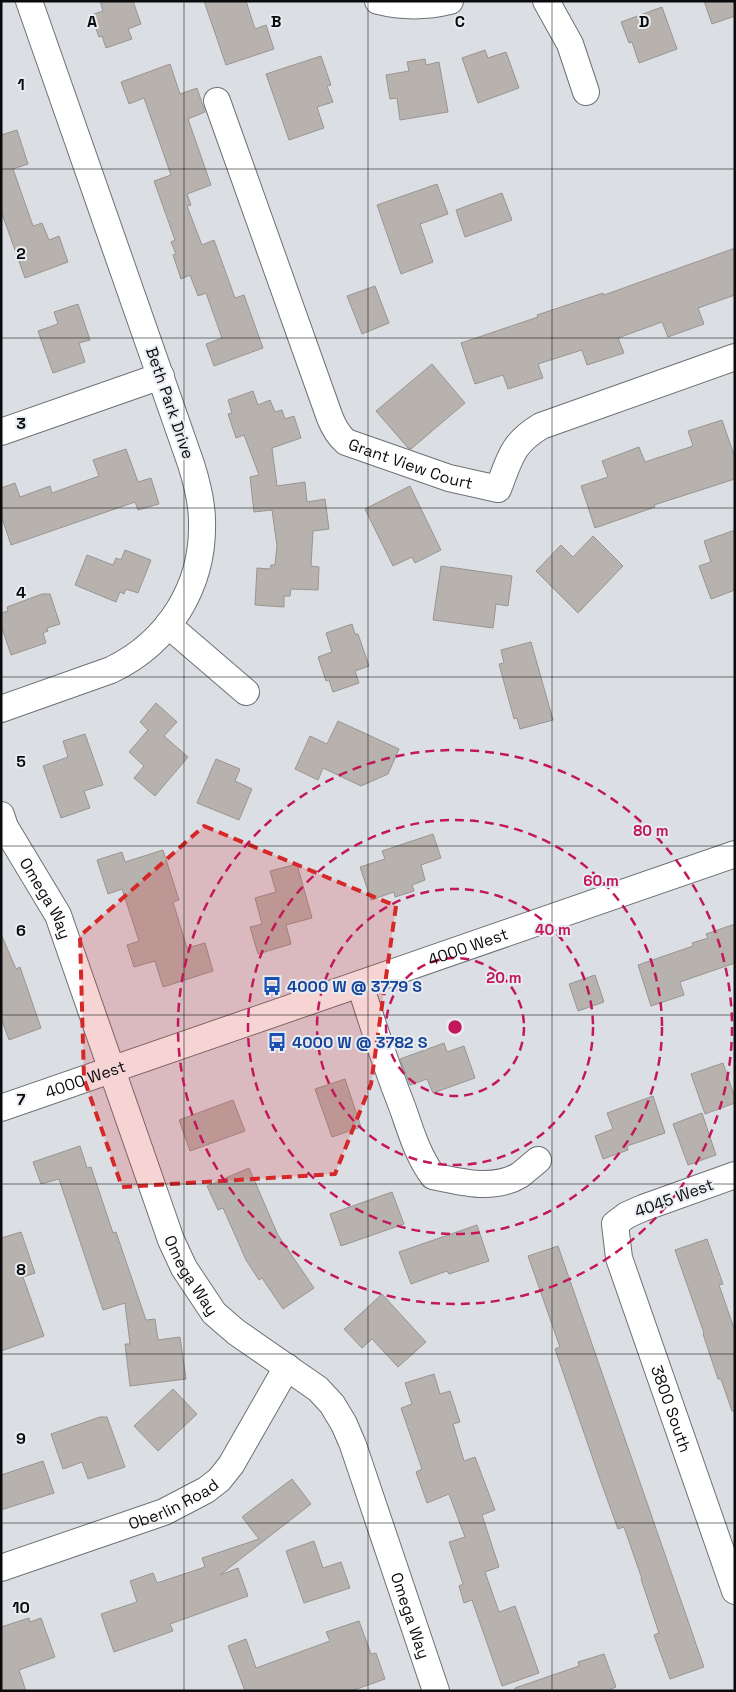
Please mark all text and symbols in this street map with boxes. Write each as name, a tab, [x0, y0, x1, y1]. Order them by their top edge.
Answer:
text: A	[87, 11, 97, 32]
text: B	[271, 11, 281, 32]
text: C	[455, 11, 465, 32]
text: D	[639, 11, 649, 32]
text: 1	[17, 74, 25, 95]
text: 2	[16, 243, 26, 264]
street label: Beth Park Drive	[141, 344, 199, 462]
text: 3	[16, 413, 26, 434]
street label: Grant View Court	[346, 433, 475, 494]
text: 4	[16, 582, 26, 603]
text: 5	[16, 751, 26, 772]
text: 80 m	[633, 821, 669, 840]
street label: Omega Way	[15, 854, 76, 942]
text: 60 m	[583, 871, 619, 890]
text: 6	[16, 920, 26, 941]
text: 40 m	[535, 920, 571, 939]
street label: 4000 West	[425, 923, 511, 970]
text: 20 m	[486, 968, 522, 987]
bus stop icon: 4000 W @ 3779 S	[261, 975, 283, 997]
place label: 4000 W @ 3779 S	[287, 976, 422, 997]
centre of rings	[446, 1018, 464, 1036]
bus stop icon: 4000 W @ 3782 S	[266, 1031, 288, 1053]
place label: 4000 W @ 3782 S	[292, 1032, 428, 1053]
street label: 4000 West	[42, 1055, 128, 1103]
text: 7	[17, 1089, 26, 1110]
street label: 4045 West	[632, 1174, 716, 1222]
street label: Omega Way	[160, 1231, 223, 1319]
text: 8	[16, 1259, 26, 1280]
street label: 3800 South	[647, 1362, 696, 1455]
text: 9	[16, 1428, 26, 1449]
street label: Oberlin Road	[125, 1474, 223, 1534]
street label: Omega Way	[386, 1569, 435, 1662]
text: 10	[12, 1597, 30, 1618]

